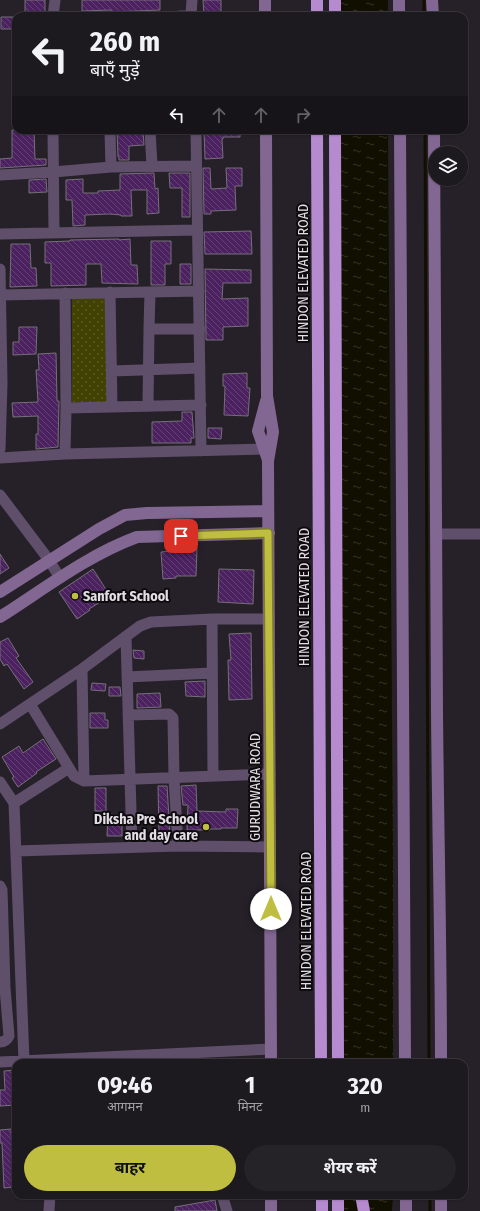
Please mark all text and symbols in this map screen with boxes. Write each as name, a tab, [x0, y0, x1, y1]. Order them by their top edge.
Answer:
text: 260 m	[90, 25, 160, 58]
icon: left	[24, 28, 76, 80]
text: बाएँ मुड़ें	[90, 59, 140, 81]
icon: left	[166, 104, 188, 126]
icon: ahead	[208, 104, 230, 126]
icon: ahead	[250, 104, 272, 126]
icon: right	[292, 104, 314, 126]
map controls	[428, 146, 468, 186]
button: layers	[428, 146, 468, 186]
street label: HINDON ELEVATED ROAD	[295, 204, 312, 342]
pin	[164, 519, 198, 553]
icon: arrive	[170, 525, 192, 547]
street label: HINDON ELEVATED ROAD	[296, 528, 313, 666]
place label: Sanfort School	[83, 588, 169, 605]
marker: Sanfort School	[70, 591, 80, 601]
street label: GURUDWARA ROAD	[247, 733, 264, 841]
place label: Diksha Pre School and day care	[94, 811, 198, 844]
marker: Diksha Pre School and day care	[201, 822, 211, 832]
street label: HINDON ELEVATED ROAD	[298, 852, 315, 990]
position arrow	[250, 888, 292, 930]
text: 09:46	[97, 1071, 153, 1099]
text: 1	[245, 1071, 255, 1099]
text: 320	[348, 1072, 383, 1100]
text: आगमन	[107, 1099, 143, 1114]
text: मिनट	[238, 1099, 263, 1114]
text: m	[360, 1100, 370, 1115]
button: बाहर	[24, 1145, 236, 1191]
button: शेयर करें	[244, 1145, 456, 1191]

